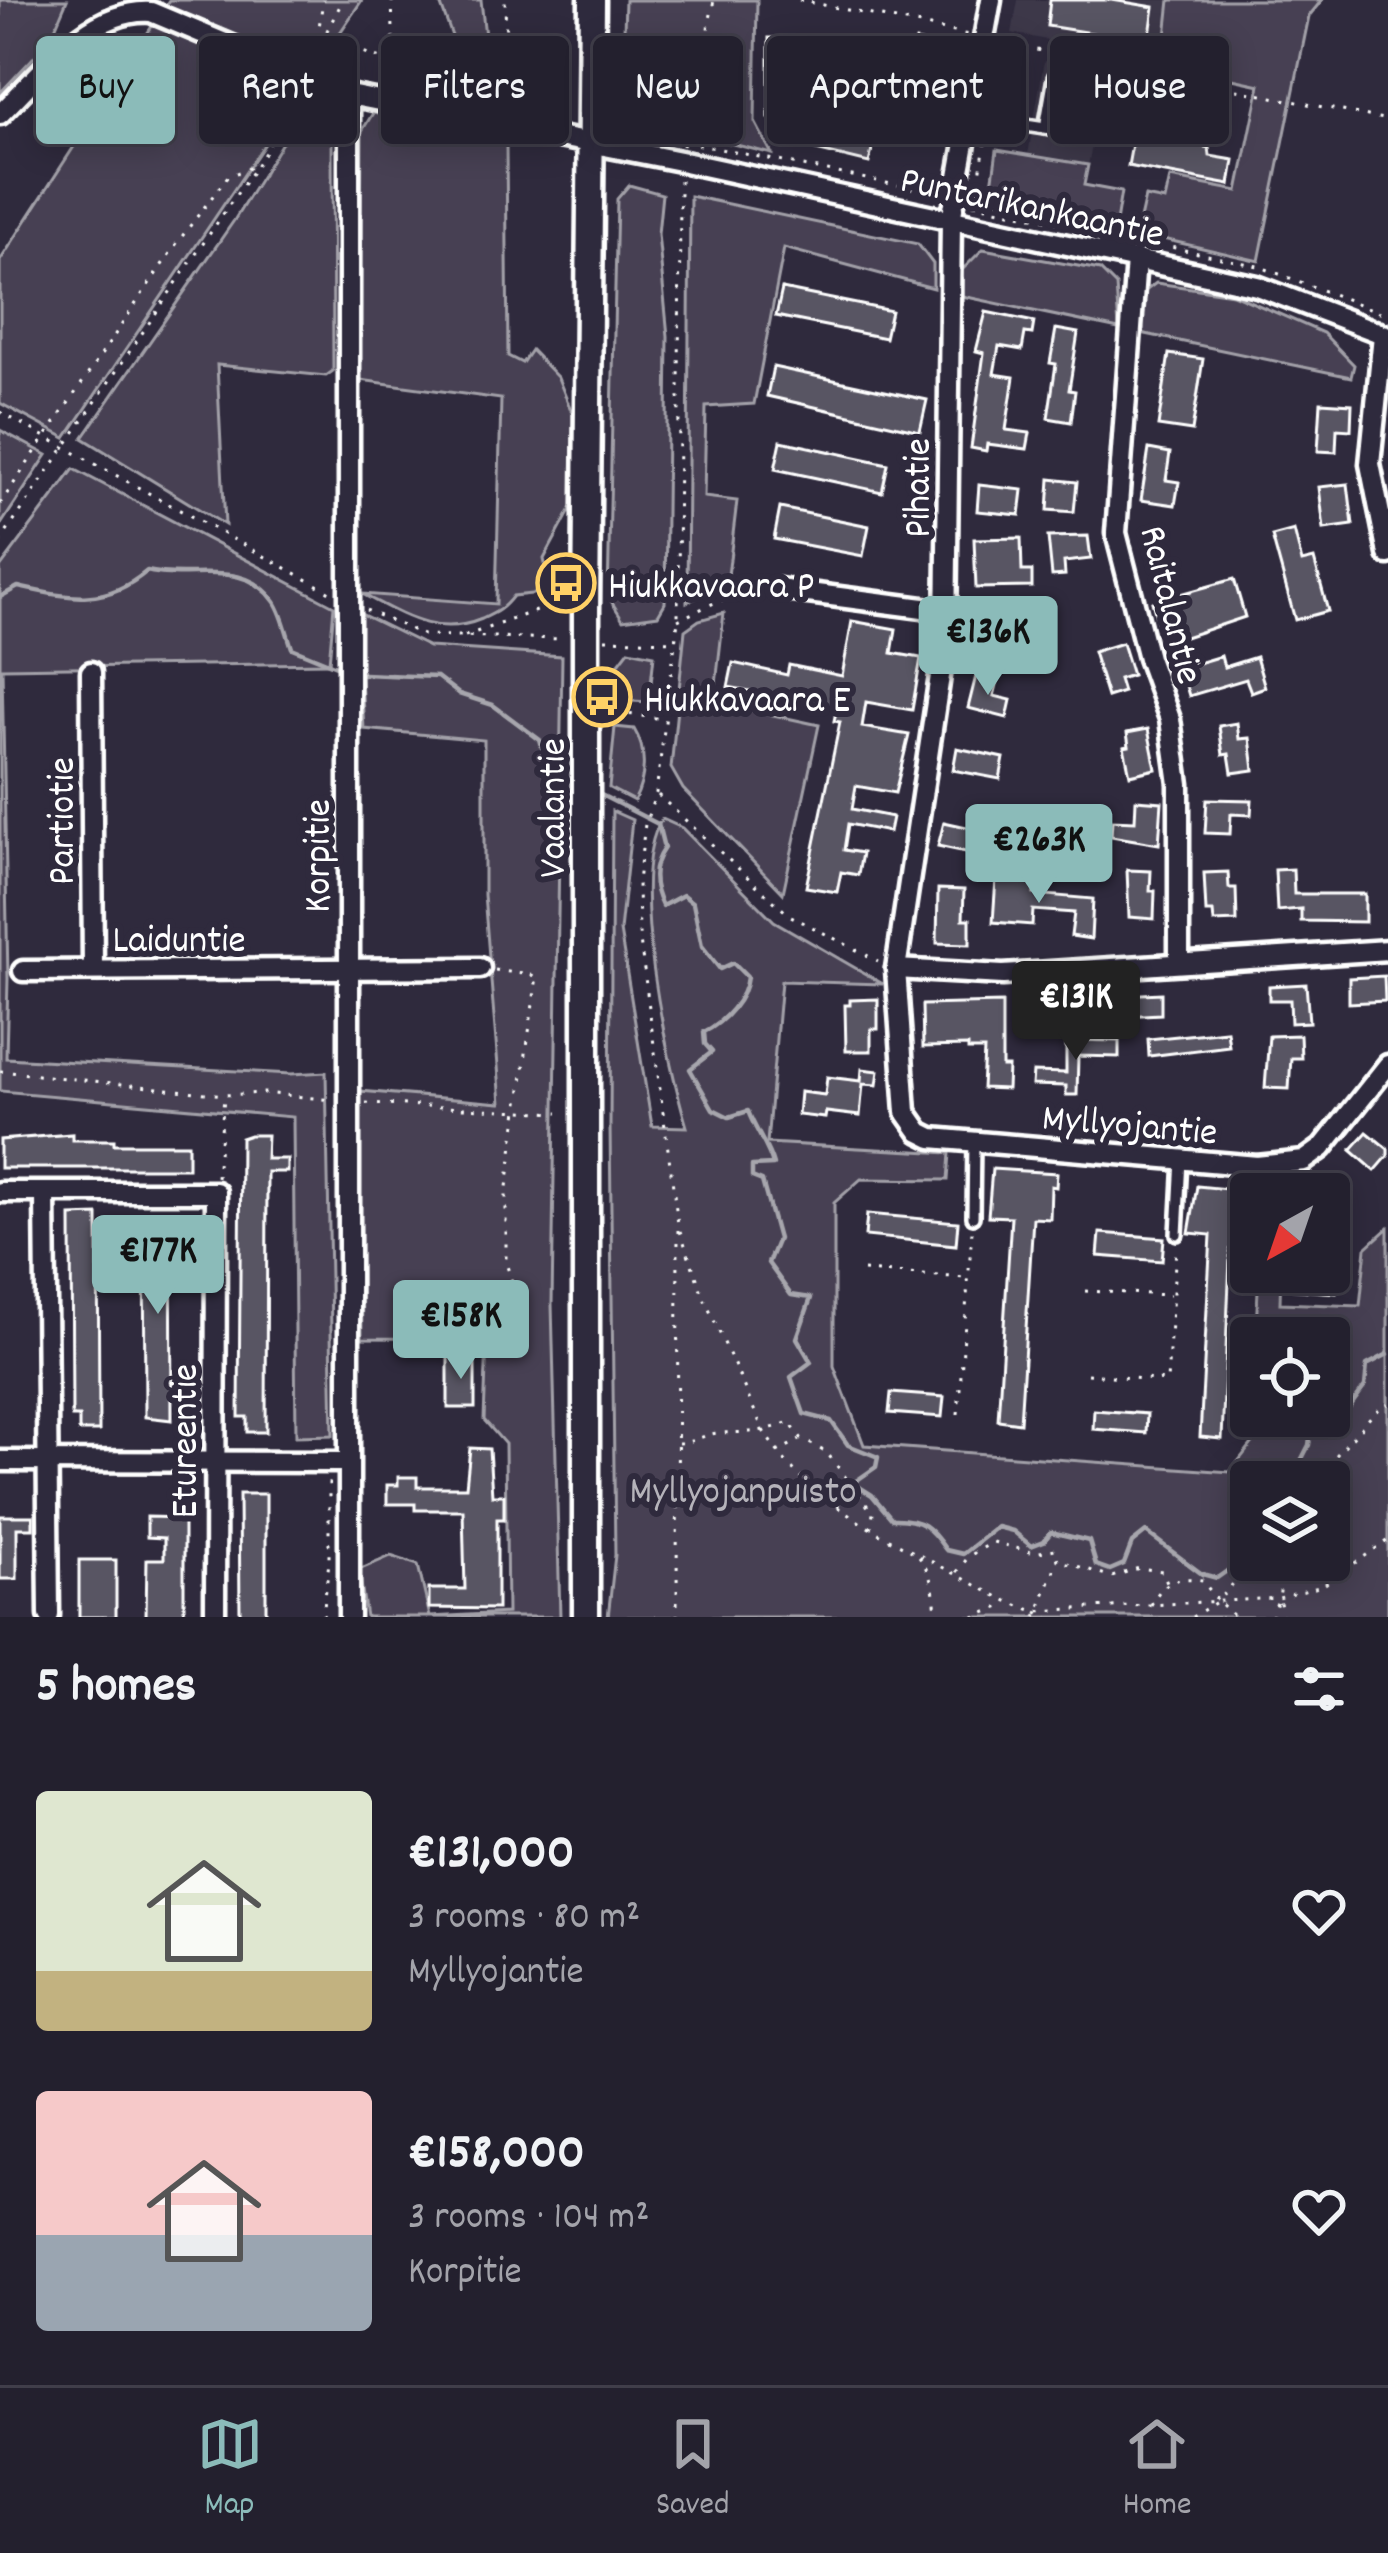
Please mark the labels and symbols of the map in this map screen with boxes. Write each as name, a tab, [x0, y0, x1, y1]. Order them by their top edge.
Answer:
street label: Puntarikankaantie	[895, 156, 1169, 265]
street label: Pihatie	[894, 438, 949, 538]
street label: Raitalantie	[1121, 521, 1214, 691]
bus stop icon: Hiukkavaara P	[535, 552, 597, 614]
place label: Hiukkavaara P	[608, 562, 814, 617]
pin: €136K	[904, 596, 1072, 698]
bus stop icon: Hiukkavaara E	[571, 666, 633, 728]
place label: Hiukkavaara E	[644, 676, 851, 731]
street label: Vaalantie	[529, 738, 584, 878]
street label: Partiotie	[38, 757, 93, 885]
street label: Korpitie	[294, 799, 349, 913]
pin: €263K	[955, 804, 1123, 906]
street label: Laiduntie	[112, 916, 246, 971]
pin: €131K	[992, 961, 1160, 1063]
street label: Myllyojantie	[1040, 1093, 1219, 1164]
north arrow	[1230, 1173, 1350, 1293]
pin: €177K	[74, 1215, 242, 1317]
pin: €158K	[377, 1280, 545, 1382]
street label: Etureentie	[161, 1364, 216, 1518]
park label: Myllyojanpuisto	[630, 1467, 856, 1522]

